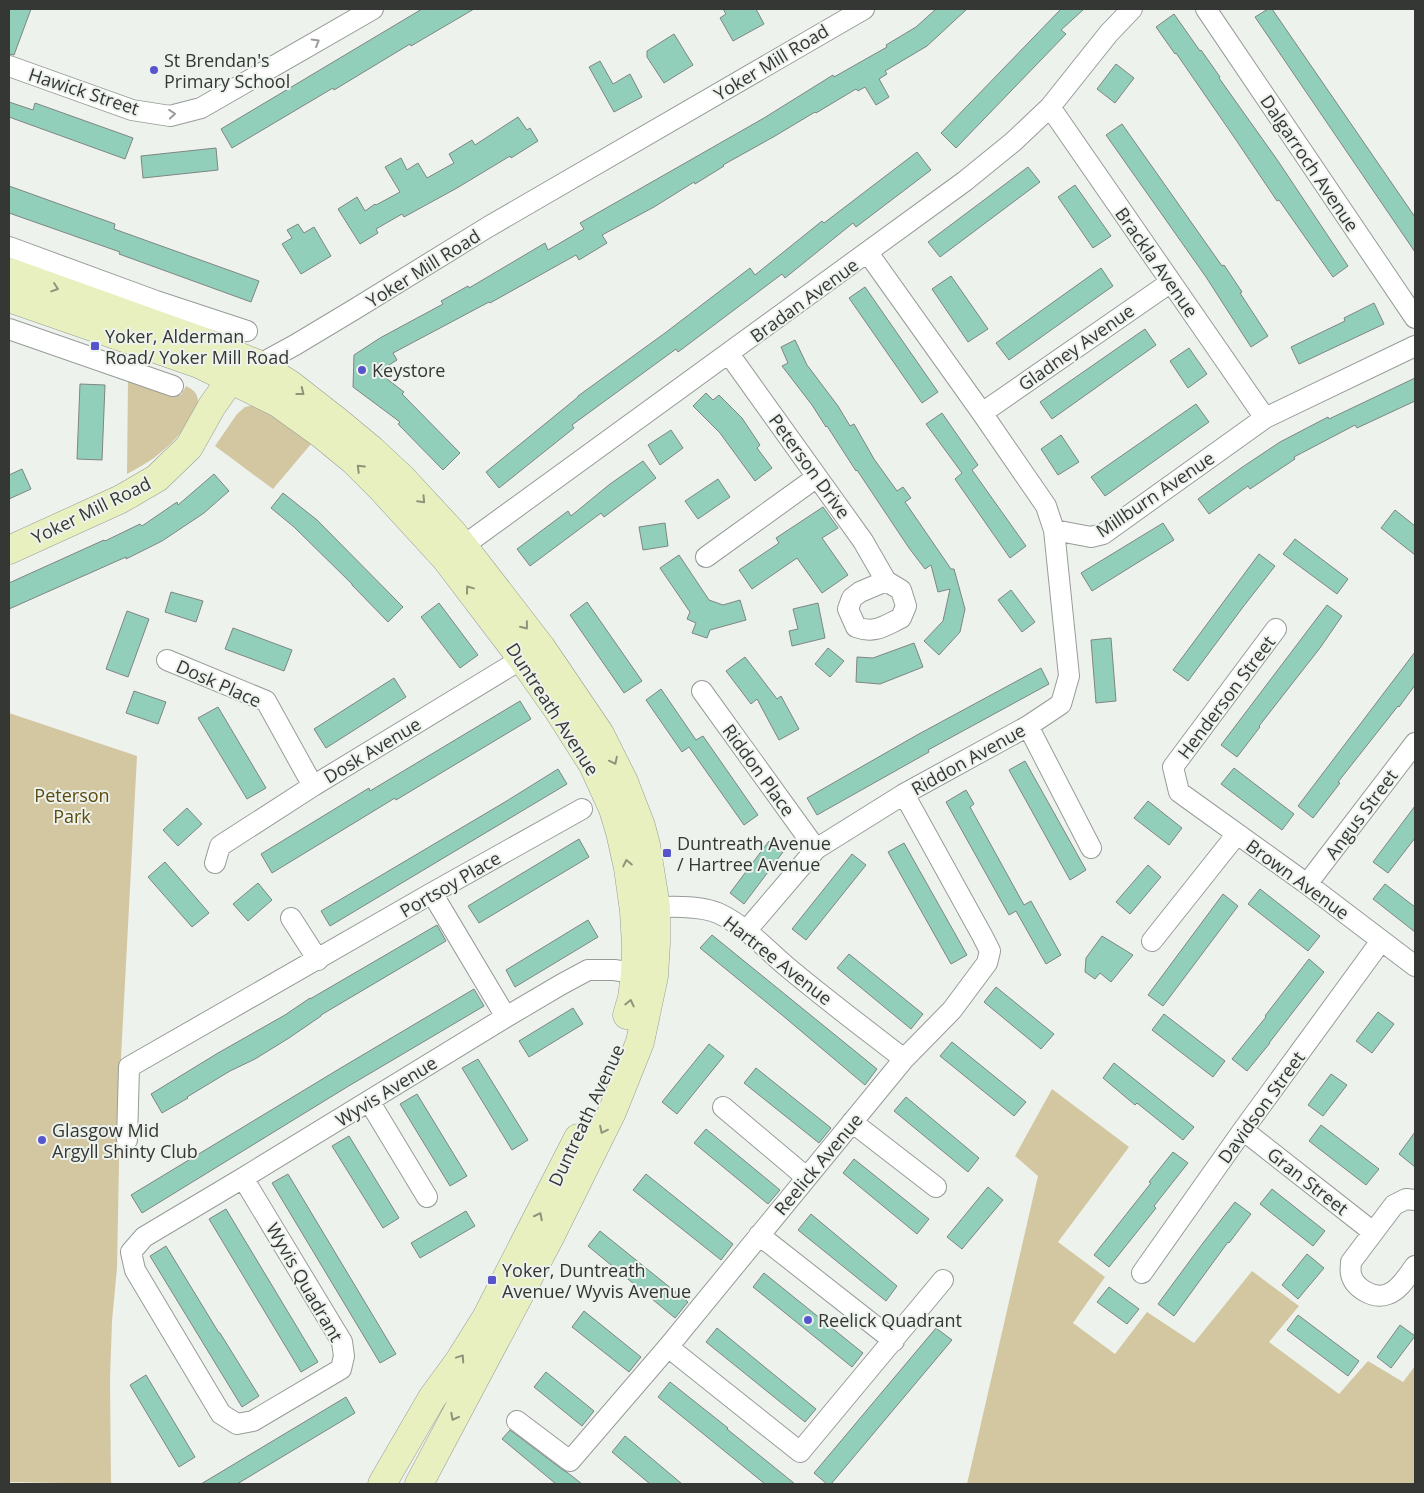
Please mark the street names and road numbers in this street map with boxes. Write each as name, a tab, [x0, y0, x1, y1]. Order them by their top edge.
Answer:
street label: Yoker Mill Road	[709, 18, 833, 106]
street label: Hawick Street	[26, 62, 142, 120]
street label: Dalgarroch Avenue	[1255, 90, 1365, 236]
street label: Brackla Avenue	[1110, 202, 1204, 322]
street label: Yoker Mill Road	[362, 223, 484, 313]
street label: Bradan Avenue	[745, 253, 863, 347]
street label: Gladney Avenue	[1013, 298, 1139, 396]
street label: Peterson Drive	[764, 409, 856, 523]
street label: Millburn Avenue	[1091, 446, 1219, 542]
street label: Yoker Mill Road	[27, 471, 155, 549]
street label: Henderson Street	[1172, 631, 1280, 763]
street label: Duntreath Avenue	[501, 638, 605, 780]
street label: Dosk Place	[173, 654, 265, 712]
street label: Dosk Avenue	[319, 712, 425, 788]
street label: Riddon Avenue	[907, 718, 1029, 800]
street label: Riddon Place	[717, 719, 801, 821]
street label: Angus Street	[1319, 764, 1403, 864]
street label: Brown Avenue	[1242, 833, 1354, 925]
street label: Portsoy Place	[395, 845, 505, 923]
street label: Hartree Avenue	[719, 910, 837, 1010]
street label: Duntreath Avenue	[543, 1040, 629, 1190]
street label: Davidson Street	[1212, 1046, 1310, 1168]
street label: Wyvis Avenue	[331, 1050, 441, 1132]
street label: Reelick Avenue	[768, 1108, 868, 1220]
street label: Gran Street	[1263, 1142, 1353, 1220]
street label: Wyvis Quadrant	[261, 1218, 349, 1346]

